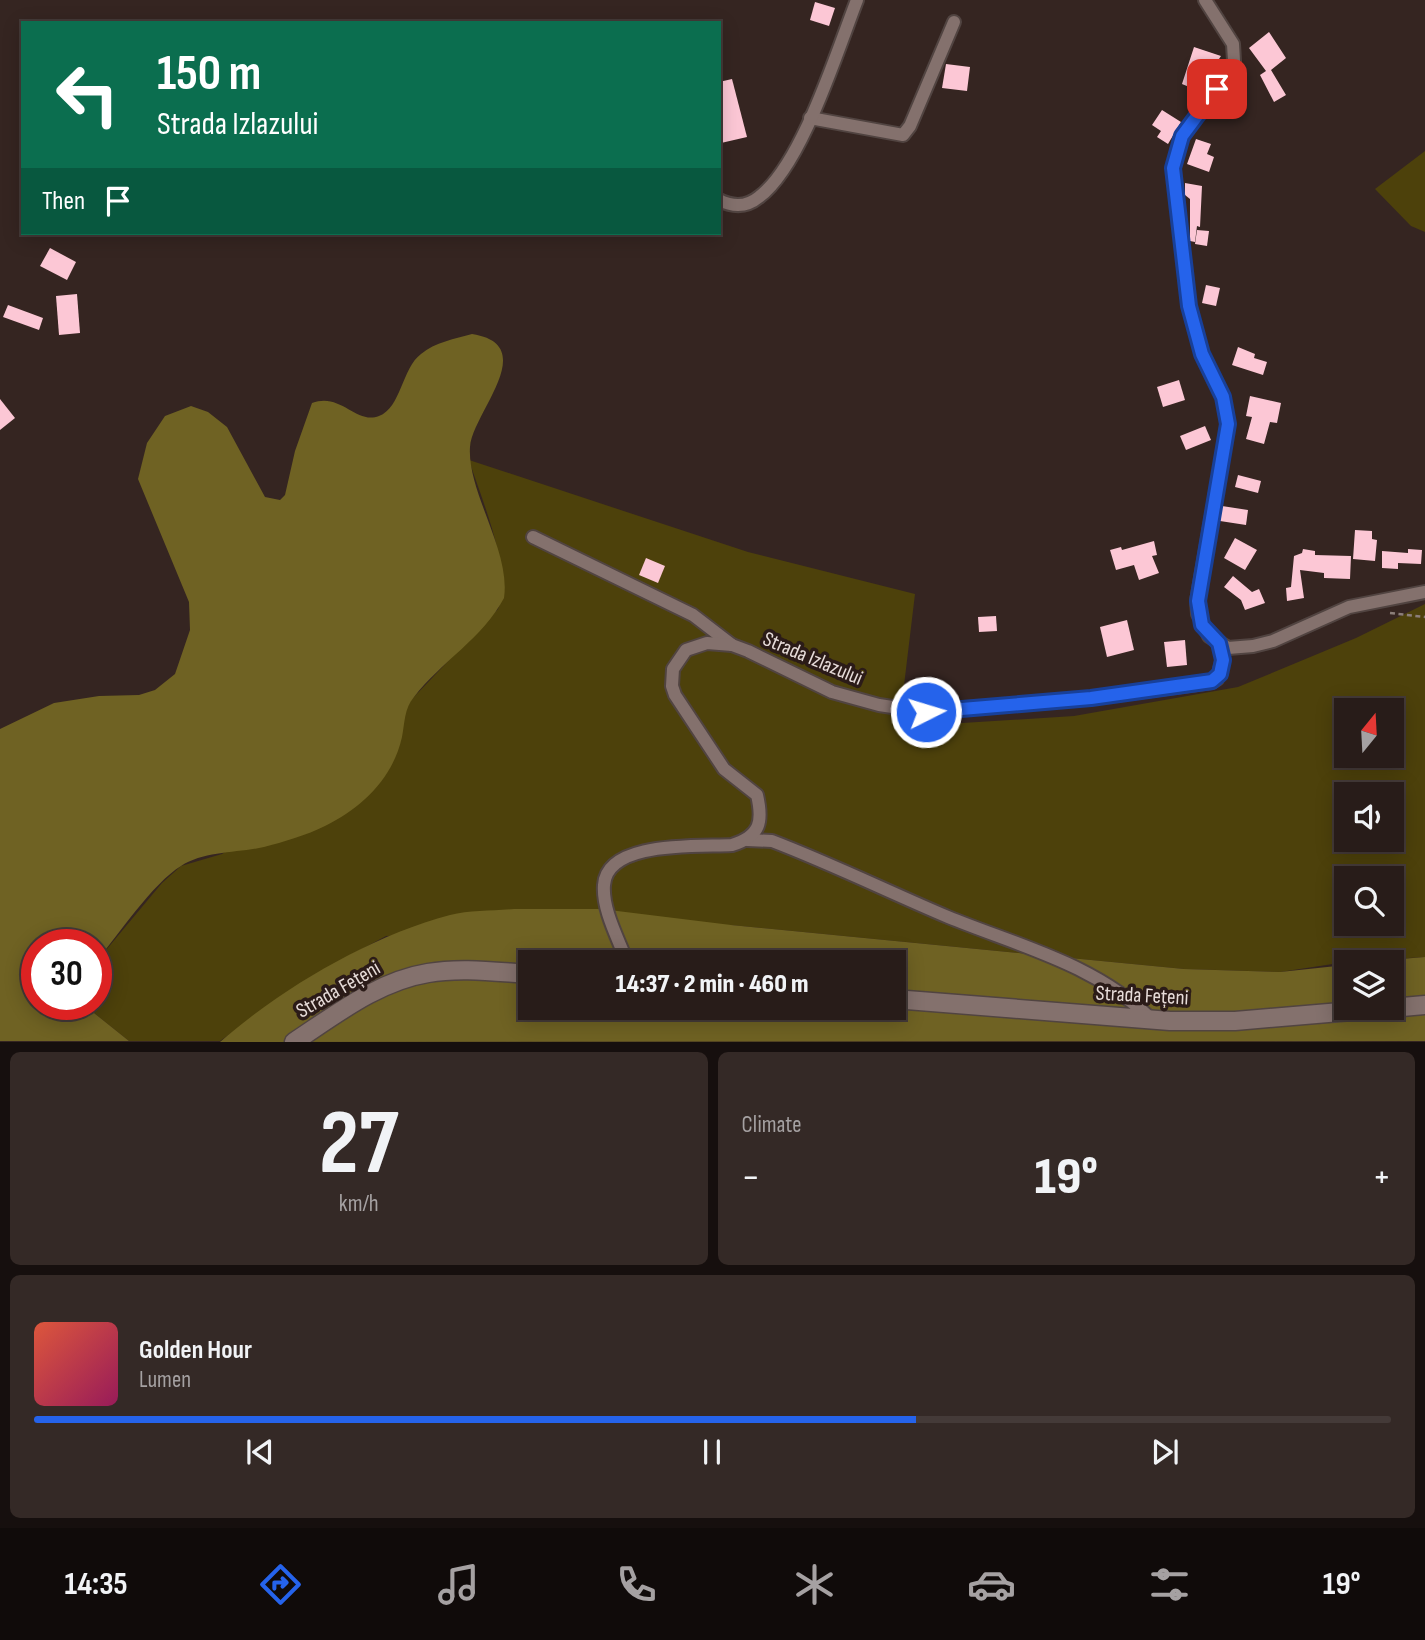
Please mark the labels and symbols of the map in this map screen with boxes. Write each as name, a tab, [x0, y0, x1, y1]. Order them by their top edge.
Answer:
pin	[1187, 59, 1247, 119]
street label: Strada Izlazului	[759, 626, 866, 691]
position arrow	[889, 675, 963, 749]
north arrow	[1334, 698, 1404, 768]
speed limit sign: 30	[21, 929, 112, 1020]
street label: Strada Fețeni	[292, 955, 385, 1024]
street label: Strada Fețeni	[1095, 981, 1189, 1010]

